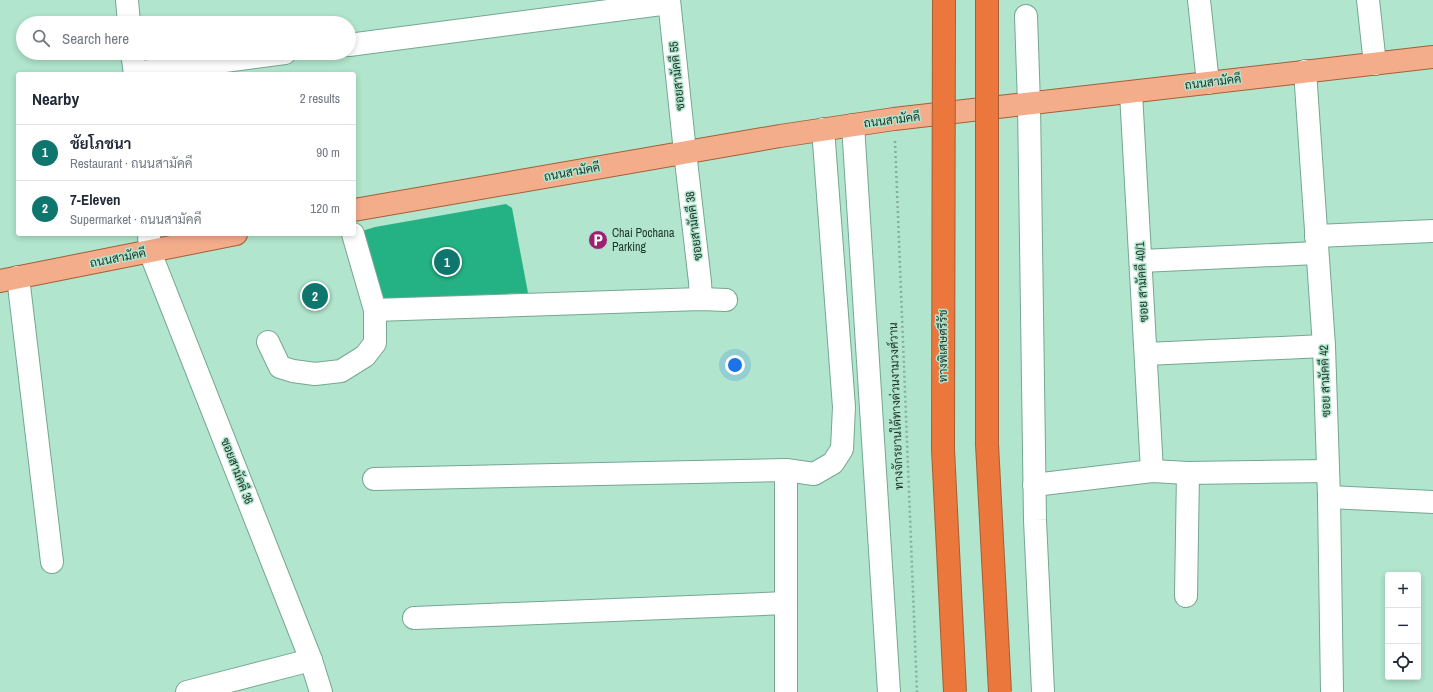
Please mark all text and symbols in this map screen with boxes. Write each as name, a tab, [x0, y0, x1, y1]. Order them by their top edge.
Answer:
search box	[16, 16, 356, 60]
icon: search	[30, 27, 52, 49]
text: Search here	[62, 28, 129, 49]
street label: ซอยสามัคคี 55	[665, 40, 689, 111]
street label: ถนนสามัคคี	[1184, 71, 1242, 93]
text: Nearby	[32, 87, 79, 110]
text: 2 results	[300, 90, 340, 107]
street label: ถนนสามัคคี	[863, 109, 921, 131]
text: ชัยโภชนา	[70, 133, 131, 154]
text: 1	[42, 144, 48, 161]
text: 90 m	[316, 144, 340, 161]
text: Restaurant · ถนนสามัคคี	[70, 155, 193, 172]
street label: ถนนสามัคคี	[543, 159, 601, 185]
text: 7-Eleven	[70, 189, 121, 210]
street label: ซอยสามัคคี 38	[682, 190, 706, 262]
text: 2	[42, 200, 48, 217]
text: 120 m	[310, 200, 340, 217]
text: Supermarket · ถนนสามัคคี	[70, 211, 202, 228]
place label: Chai Pochana Parking	[612, 225, 675, 255]
parking icon: Chai Pochana Parking	[587, 229, 609, 251]
street label: ซอย สามัคคี 40/1	[1132, 241, 1152, 323]
street label: ถนนสามัคคี	[89, 245, 147, 271]
pin: 1	[434, 247, 460, 277]
pin: 2	[302, 281, 328, 311]
street label: ทางพิเศษศรีรัช	[935, 310, 951, 382]
street label: ทางจักรยานใต้ทางด่วนงามวงศ์วาน	[885, 322, 907, 490]
street label: ซอย สามัคคี 42	[1316, 345, 1334, 417]
your location	[725, 355, 745, 375]
street label: ซอยสามัคคี 36	[217, 436, 257, 506]
map controls	[1385, 572, 1421, 680]
button: +	[1385, 572, 1421, 608]
button: −	[1385, 608, 1421, 644]
button: locate	[1385, 644, 1421, 680]

